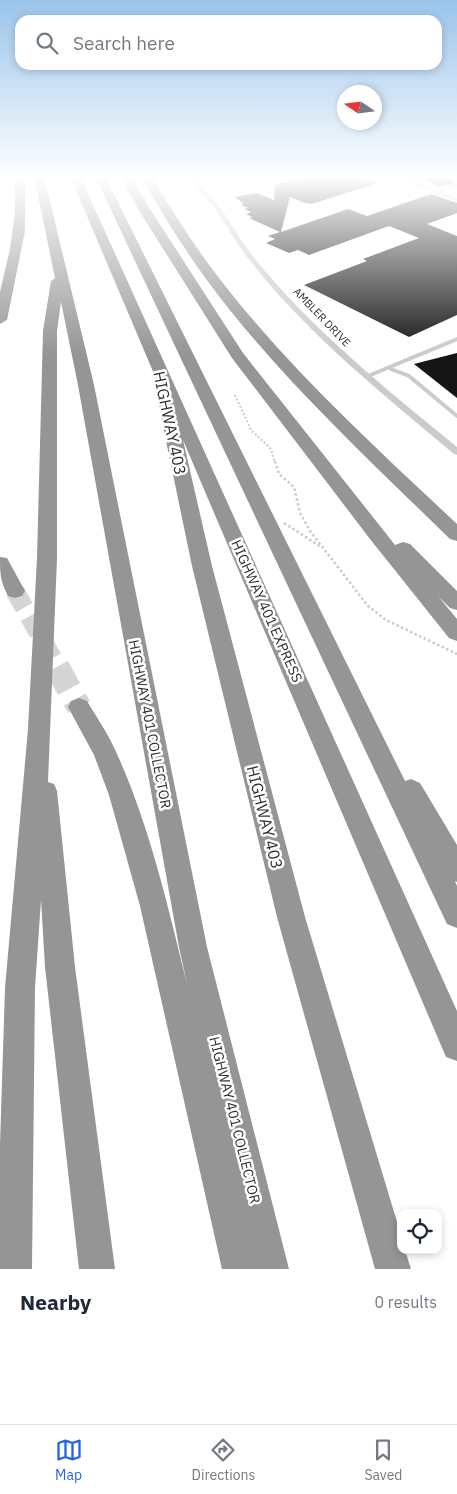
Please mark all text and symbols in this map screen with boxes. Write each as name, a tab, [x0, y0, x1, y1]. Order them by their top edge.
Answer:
search box	[15, 15, 442, 70]
icon: search	[33, 29, 61, 57]
text: Search here	[73, 31, 175, 55]
north arrow	[337, 85, 382, 130]
street label: AMBLER DRIVE	[290, 285, 354, 349]
street label: HIGHWAY 403	[149, 369, 191, 477]
street label: HIGHWAY 401 EXPRESS	[227, 537, 307, 685]
street label: HIGHWAY 401 COLLECTOR	[125, 638, 175, 810]
street label: HIGHWAY 403	[243, 763, 287, 871]
street label: HIGHWAY 401 COLLECTOR	[205, 1034, 265, 1206]
map controls	[397, 1209, 442, 1254]
button: locate	[397, 1209, 442, 1254]
text: Nearby	[20, 1288, 91, 1316]
text: 0 results	[374, 1292, 437, 1312]
tab: Map	[55, 1436, 83, 1484]
tab: Directions	[192, 1436, 255, 1484]
tab: Saved	[364, 1436, 402, 1484]

